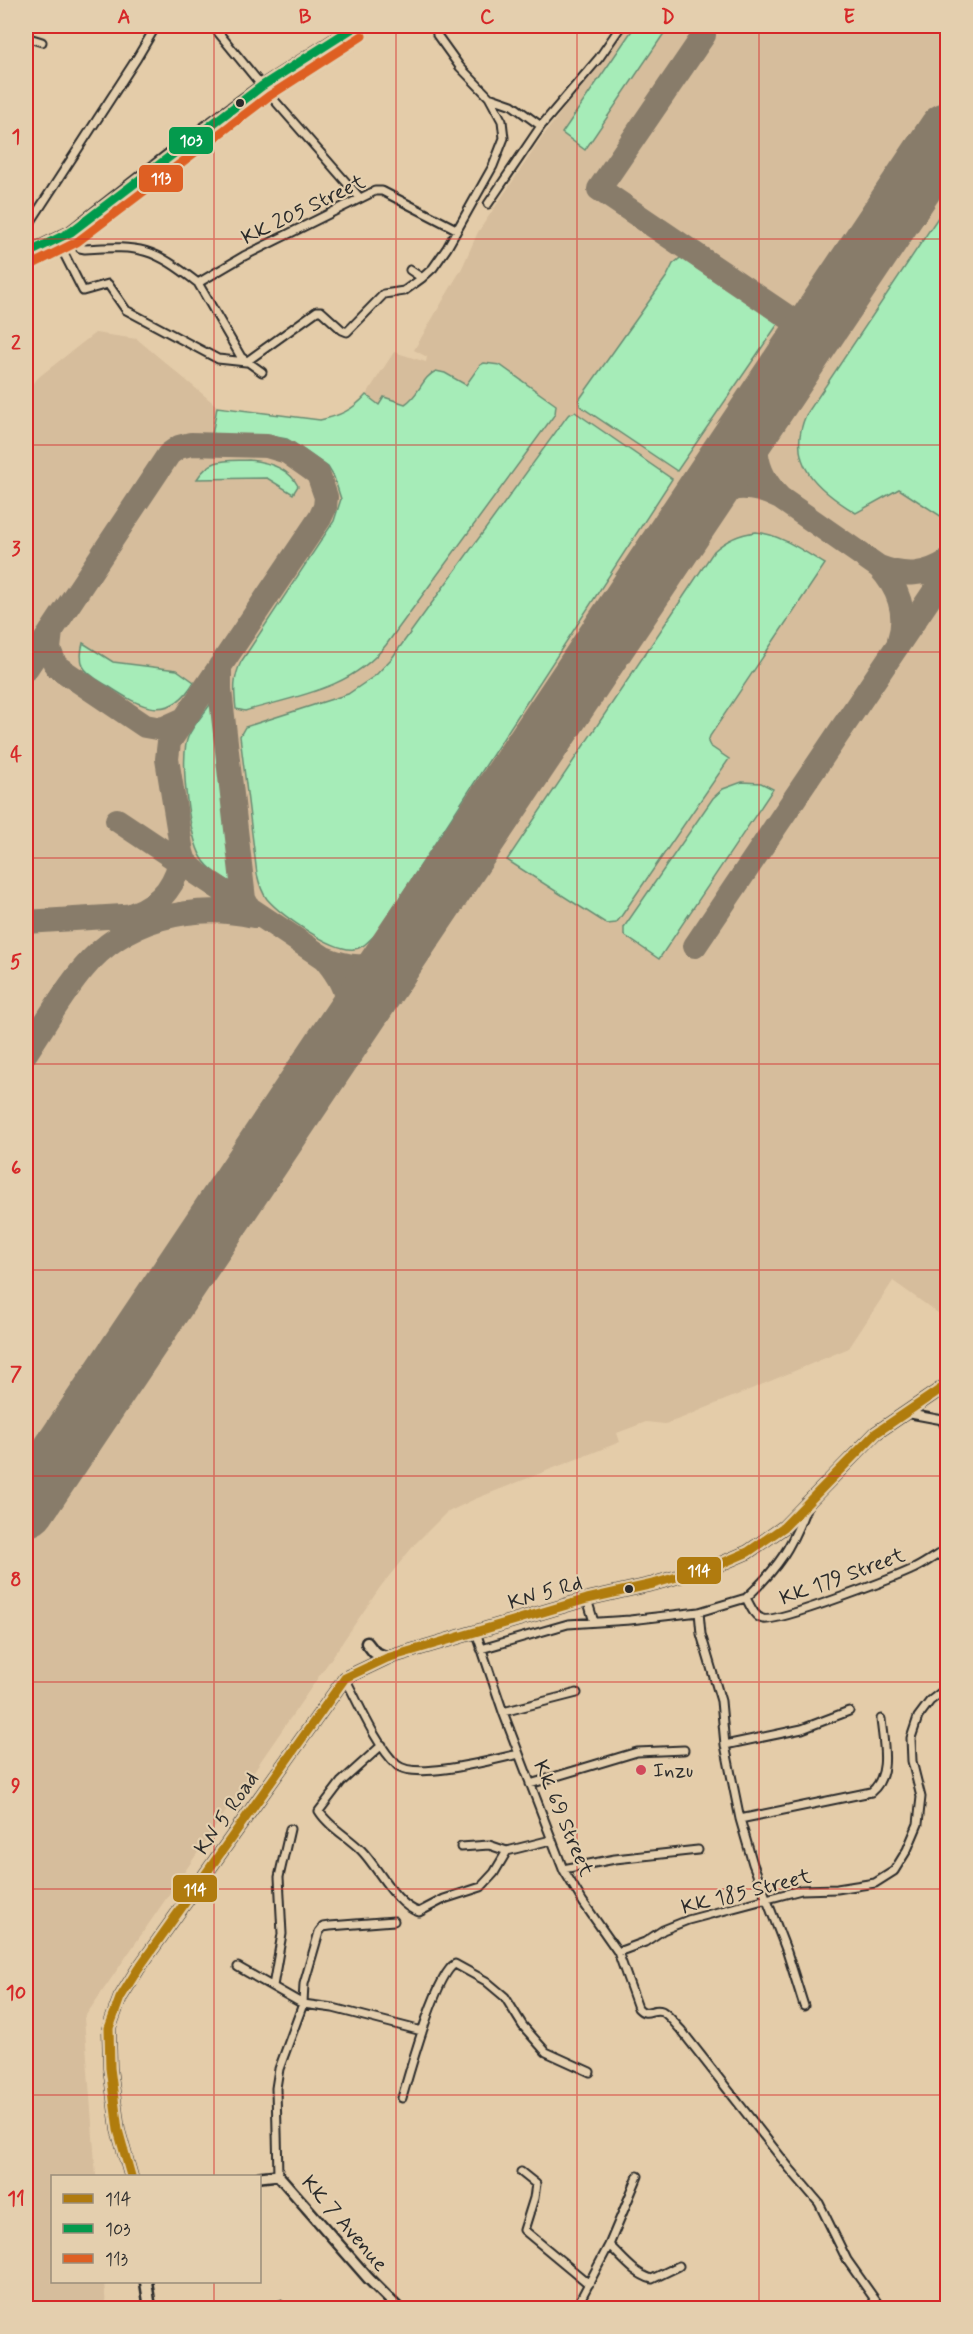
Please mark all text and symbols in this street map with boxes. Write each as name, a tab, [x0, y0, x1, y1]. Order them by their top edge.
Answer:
text: A	[117, 4, 131, 31]
text: B	[299, 4, 312, 31]
text: C	[480, 4, 495, 31]
text: D	[661, 4, 675, 31]
text: E	[843, 4, 855, 31]
unlabelled marker	[234, 97, 246, 109]
text: 1	[12, 124, 20, 151]
line badge: 103	[168, 126, 214, 155]
text: 103	[180, 131, 203, 152]
line badge: 113	[138, 164, 184, 193]
street label: KK 205 Street	[237, 168, 371, 252]
text: 113	[151, 169, 172, 190]
text: 2	[11, 330, 21, 357]
text: 3	[11, 536, 21, 563]
text: 4	[10, 742, 22, 769]
text: 5	[10, 949, 22, 976]
text: 6	[11, 1155, 21, 1182]
text: 7	[10, 1361, 22, 1388]
street label: KK 179 Street	[776, 1541, 909, 1613]
line badge: 114	[676, 1556, 722, 1585]
text: 114	[687, 1561, 711, 1582]
text: 8	[10, 1567, 22, 1594]
street label: KN 5 Rd	[505, 1569, 586, 1617]
unlabelled marker	[623, 1583, 635, 1595]
street label: KK 69 Street	[526, 1756, 600, 1881]
place label: Inzu	[653, 1757, 693, 1785]
marker: Inzu	[634, 1763, 648, 1777]
street label: KN 5 Road	[188, 1767, 266, 1861]
text: 9	[11, 1773, 21, 1800]
street label: KK 185 Street	[678, 1862, 815, 1922]
line badge: 114	[172, 1874, 218, 1903]
text: 114	[183, 1880, 207, 1901]
text: 10	[6, 1980, 26, 2007]
street label: KK 7 Avenue	[295, 2170, 394, 2278]
legend	[51, 2175, 261, 2283]
text: 11	[7, 2186, 25, 2213]
text: 114	[105, 2188, 132, 2212]
text: 103	[105, 2218, 131, 2242]
text: 113	[105, 2248, 128, 2272]

